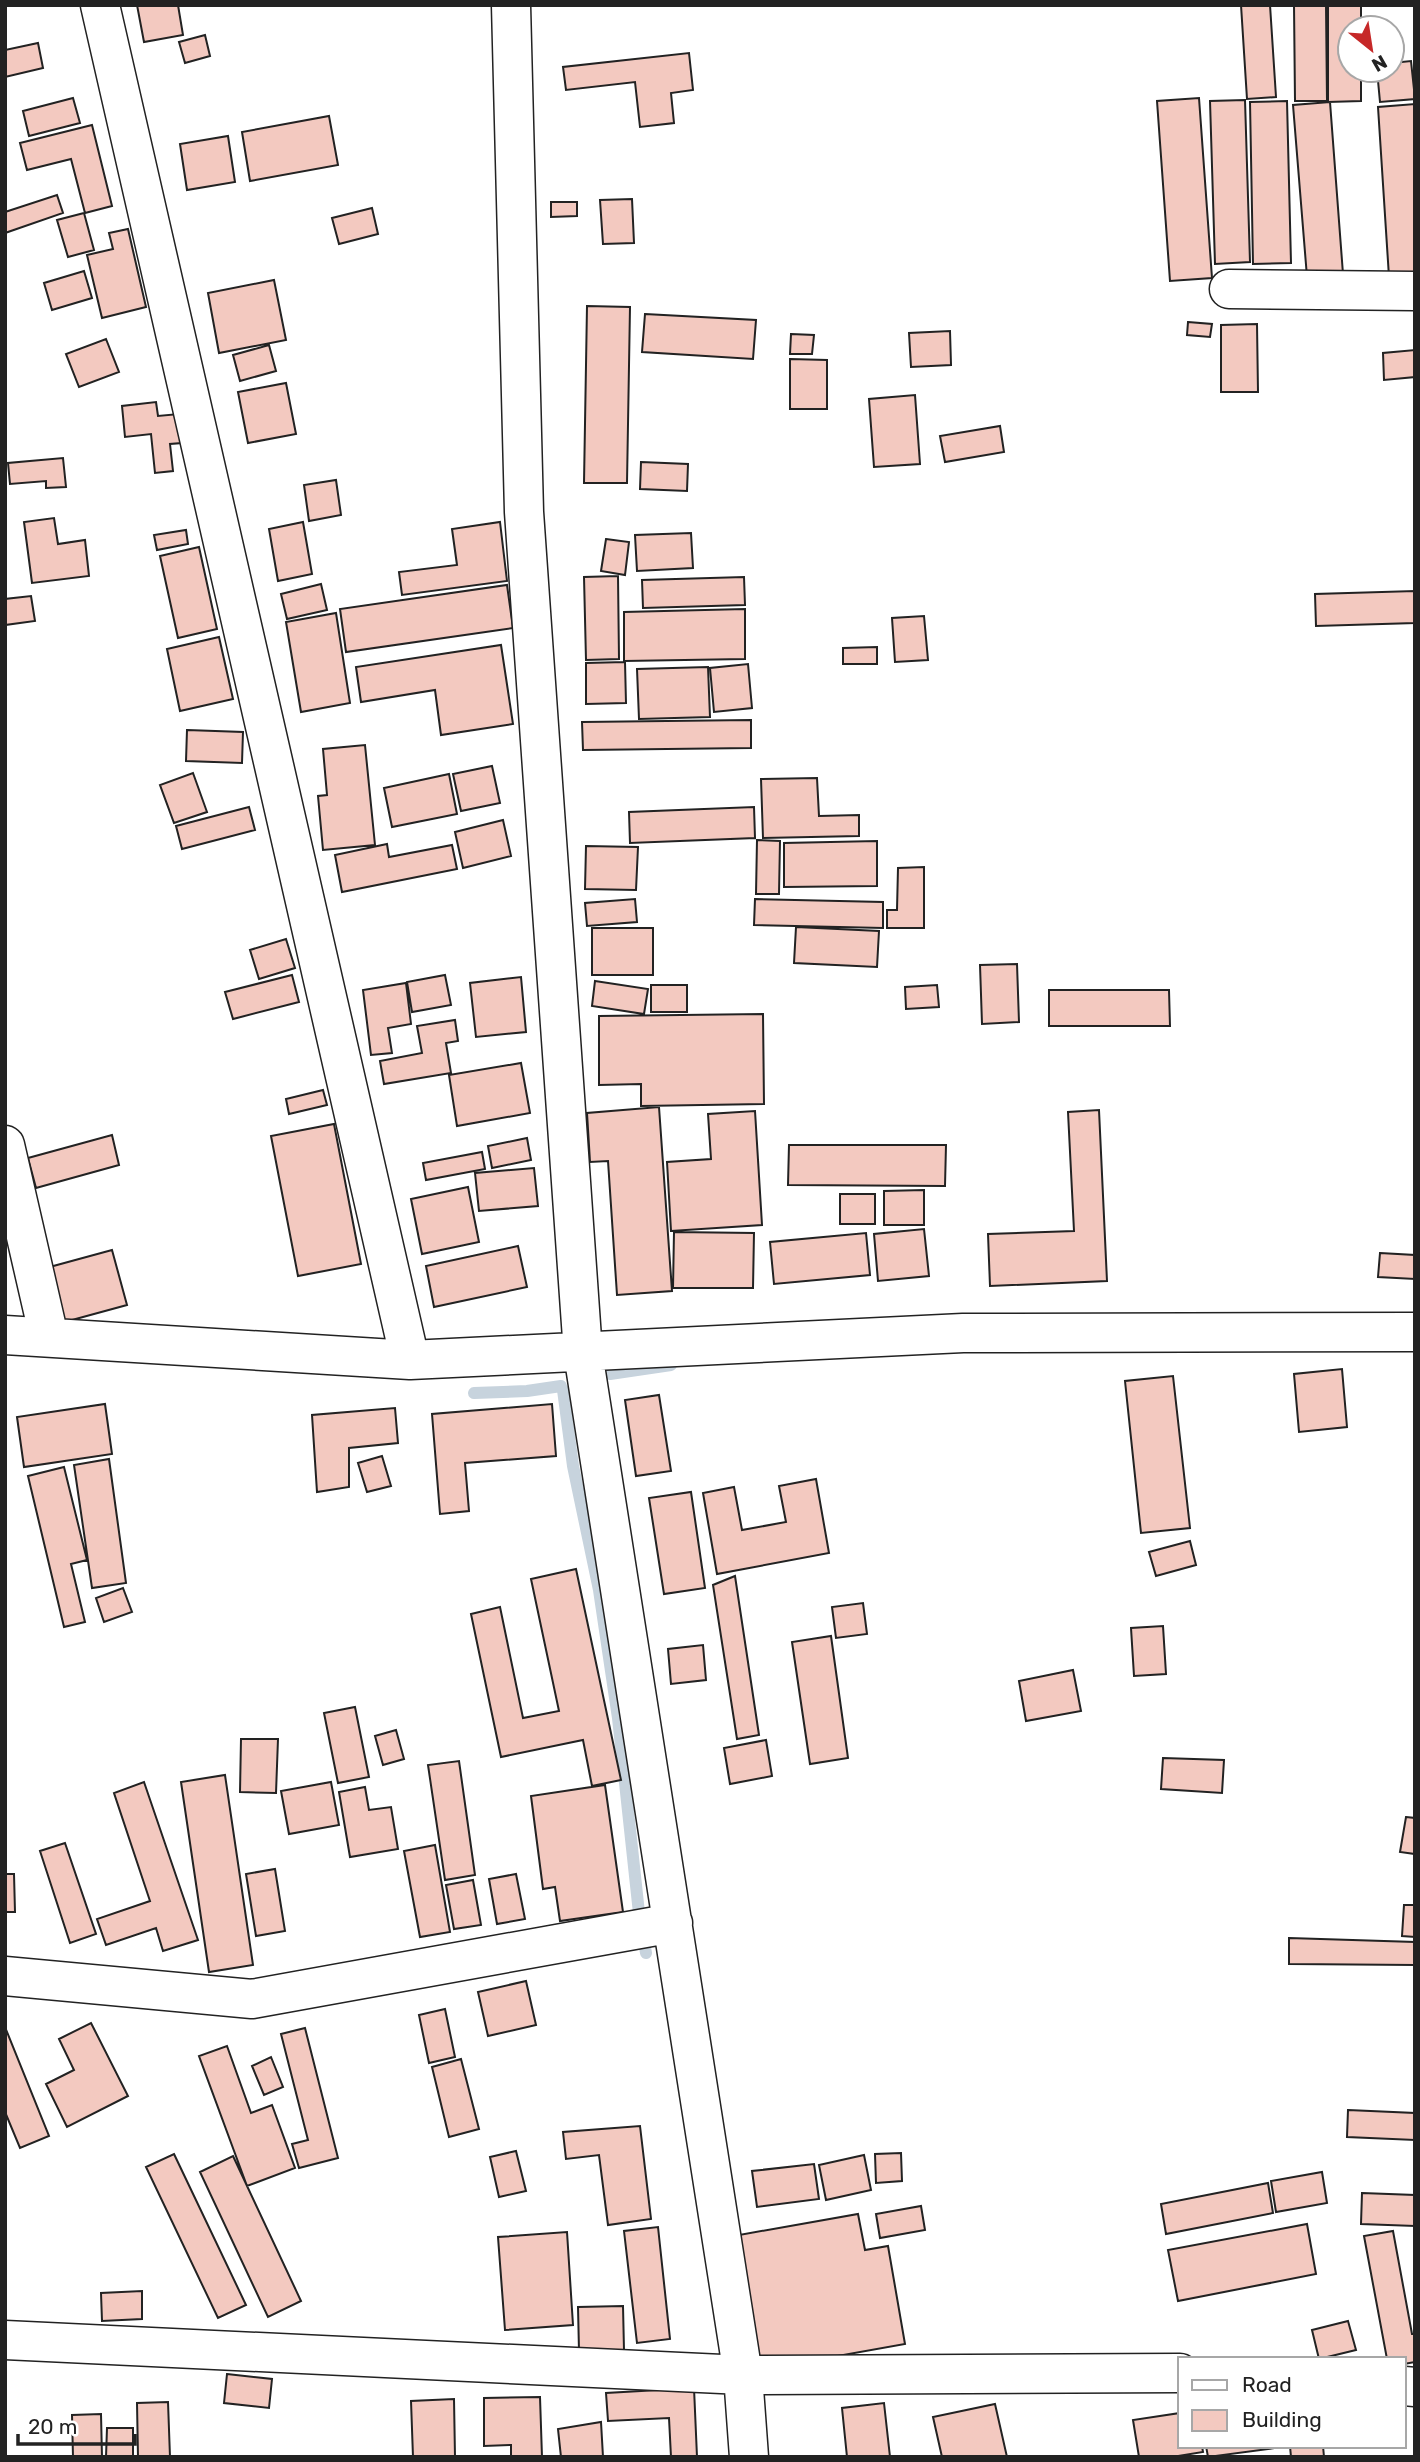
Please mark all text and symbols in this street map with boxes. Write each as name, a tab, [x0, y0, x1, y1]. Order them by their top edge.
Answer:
north arrow	[1336, 14, 1406, 84]
text: N	[1368, 50, 1391, 77]
legend	[1178, 2357, 1406, 2448]
text: Road	[1242, 2372, 1292, 2397]
scale bar	[18, 2402, 135, 2446]
text: Building	[1242, 2407, 1322, 2432]
text: 20 m	[28, 2414, 77, 2439]

